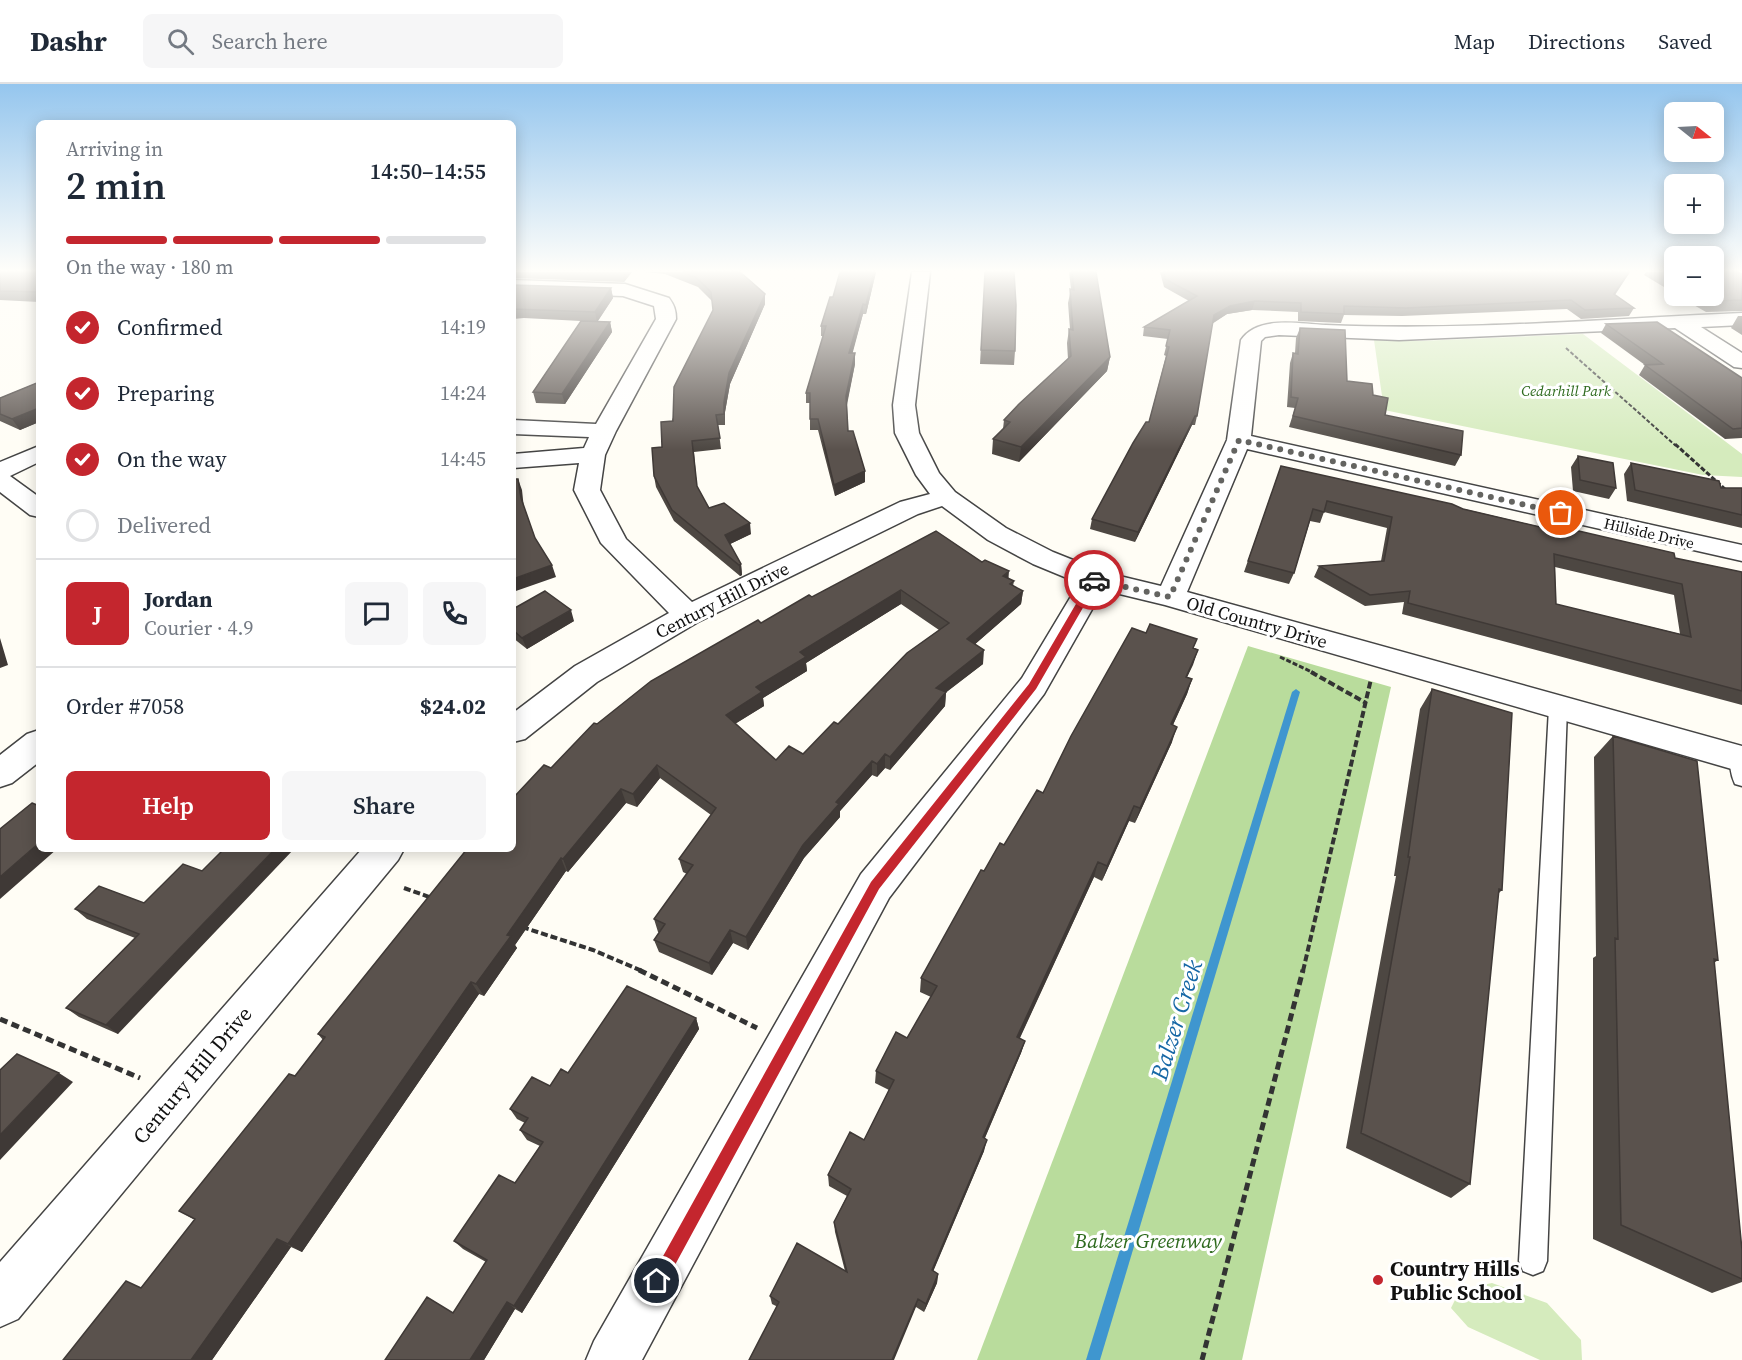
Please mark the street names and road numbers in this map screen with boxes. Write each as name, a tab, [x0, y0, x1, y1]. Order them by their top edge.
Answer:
street label: Hillside Drive	[1602, 512, 1697, 554]
street label: Century Hill Drive	[651, 556, 793, 644]
street label: Old Country Drive	[1184, 590, 1330, 654]
street label: Century Hill Drive	[126, 1000, 258, 1150]

